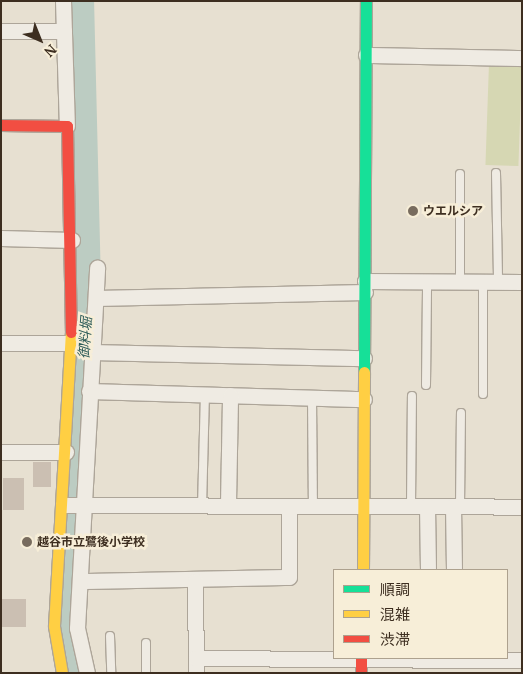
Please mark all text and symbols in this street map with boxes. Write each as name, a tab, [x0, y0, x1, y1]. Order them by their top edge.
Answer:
north arrow	[15, 15, 65, 65]
text: N	[40, 41, 61, 62]
place label: ウエルシア	[423, 204, 483, 218]
marker: ウエルシア	[407, 205, 419, 217]
water label: 御料堀	[75, 316, 95, 360]
place label: 越谷市立鷺後小学校	[37, 535, 145, 549]
marker: 越谷市立鷺後小学校	[21, 536, 33, 548]
legend	[333, 569, 508, 659]
text: 順調	[380, 579, 410, 599]
text: 混雑	[380, 604, 410, 624]
text: 渋滞	[380, 629, 410, 649]

